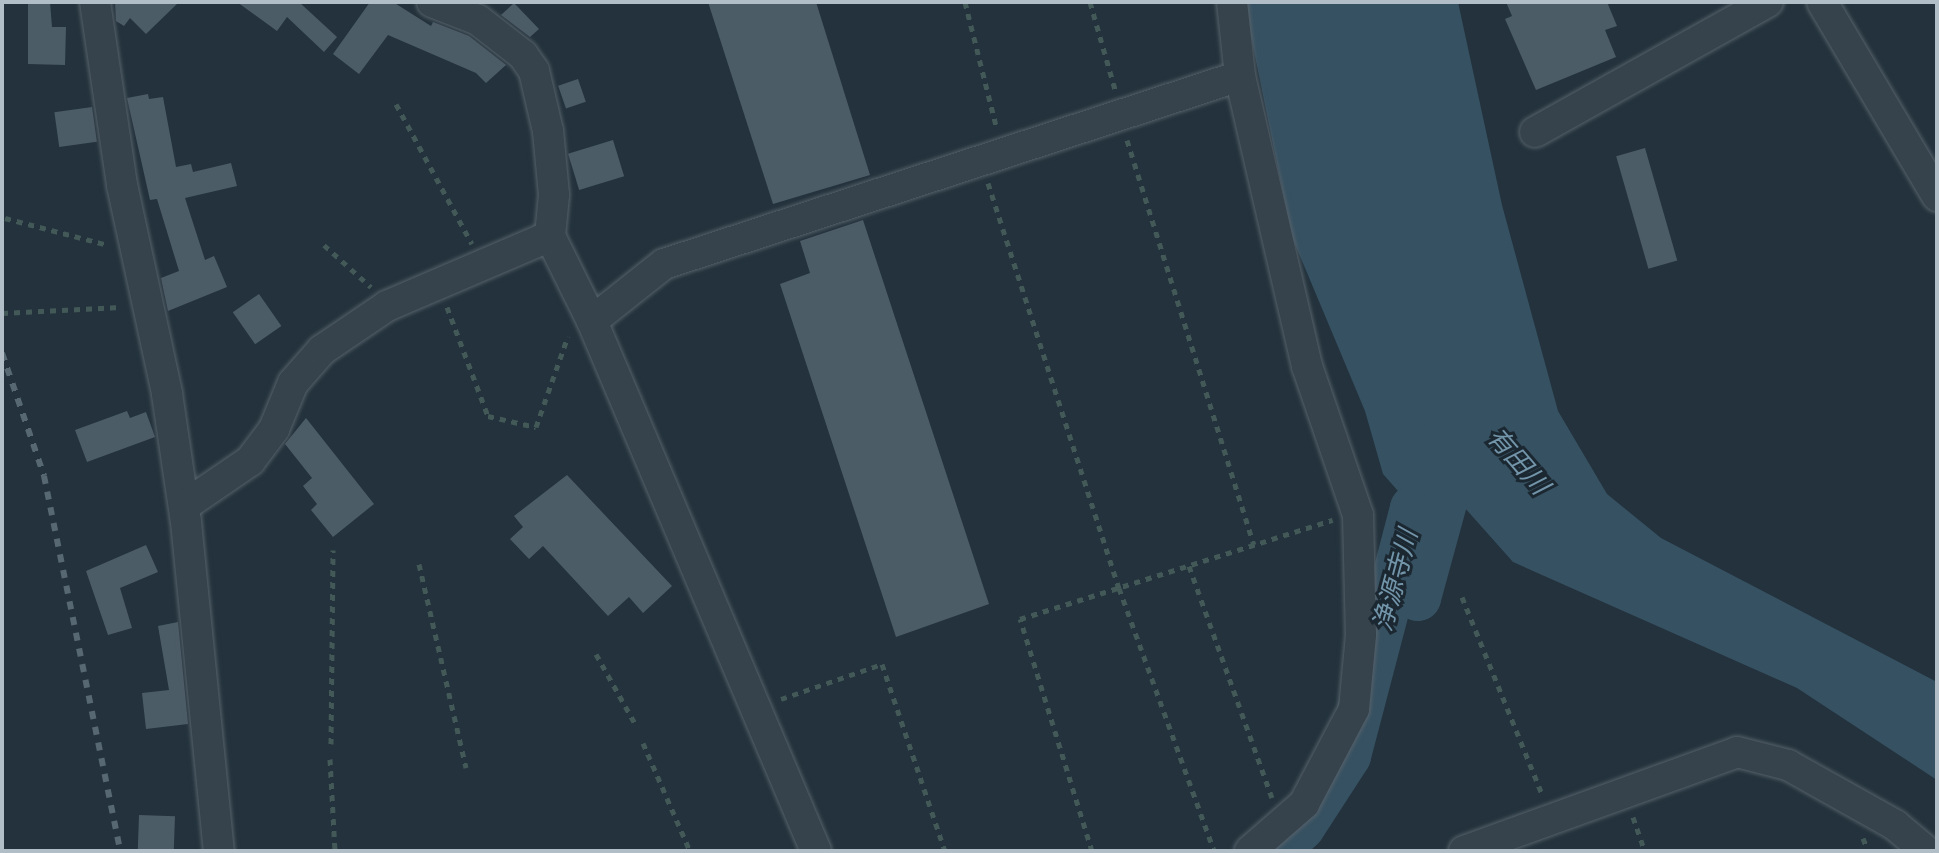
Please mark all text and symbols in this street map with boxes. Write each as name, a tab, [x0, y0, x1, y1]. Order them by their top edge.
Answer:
water label: 有田川	[1482, 420, 1556, 500]
water label: 浄源寺川	[1365, 526, 1423, 634]

